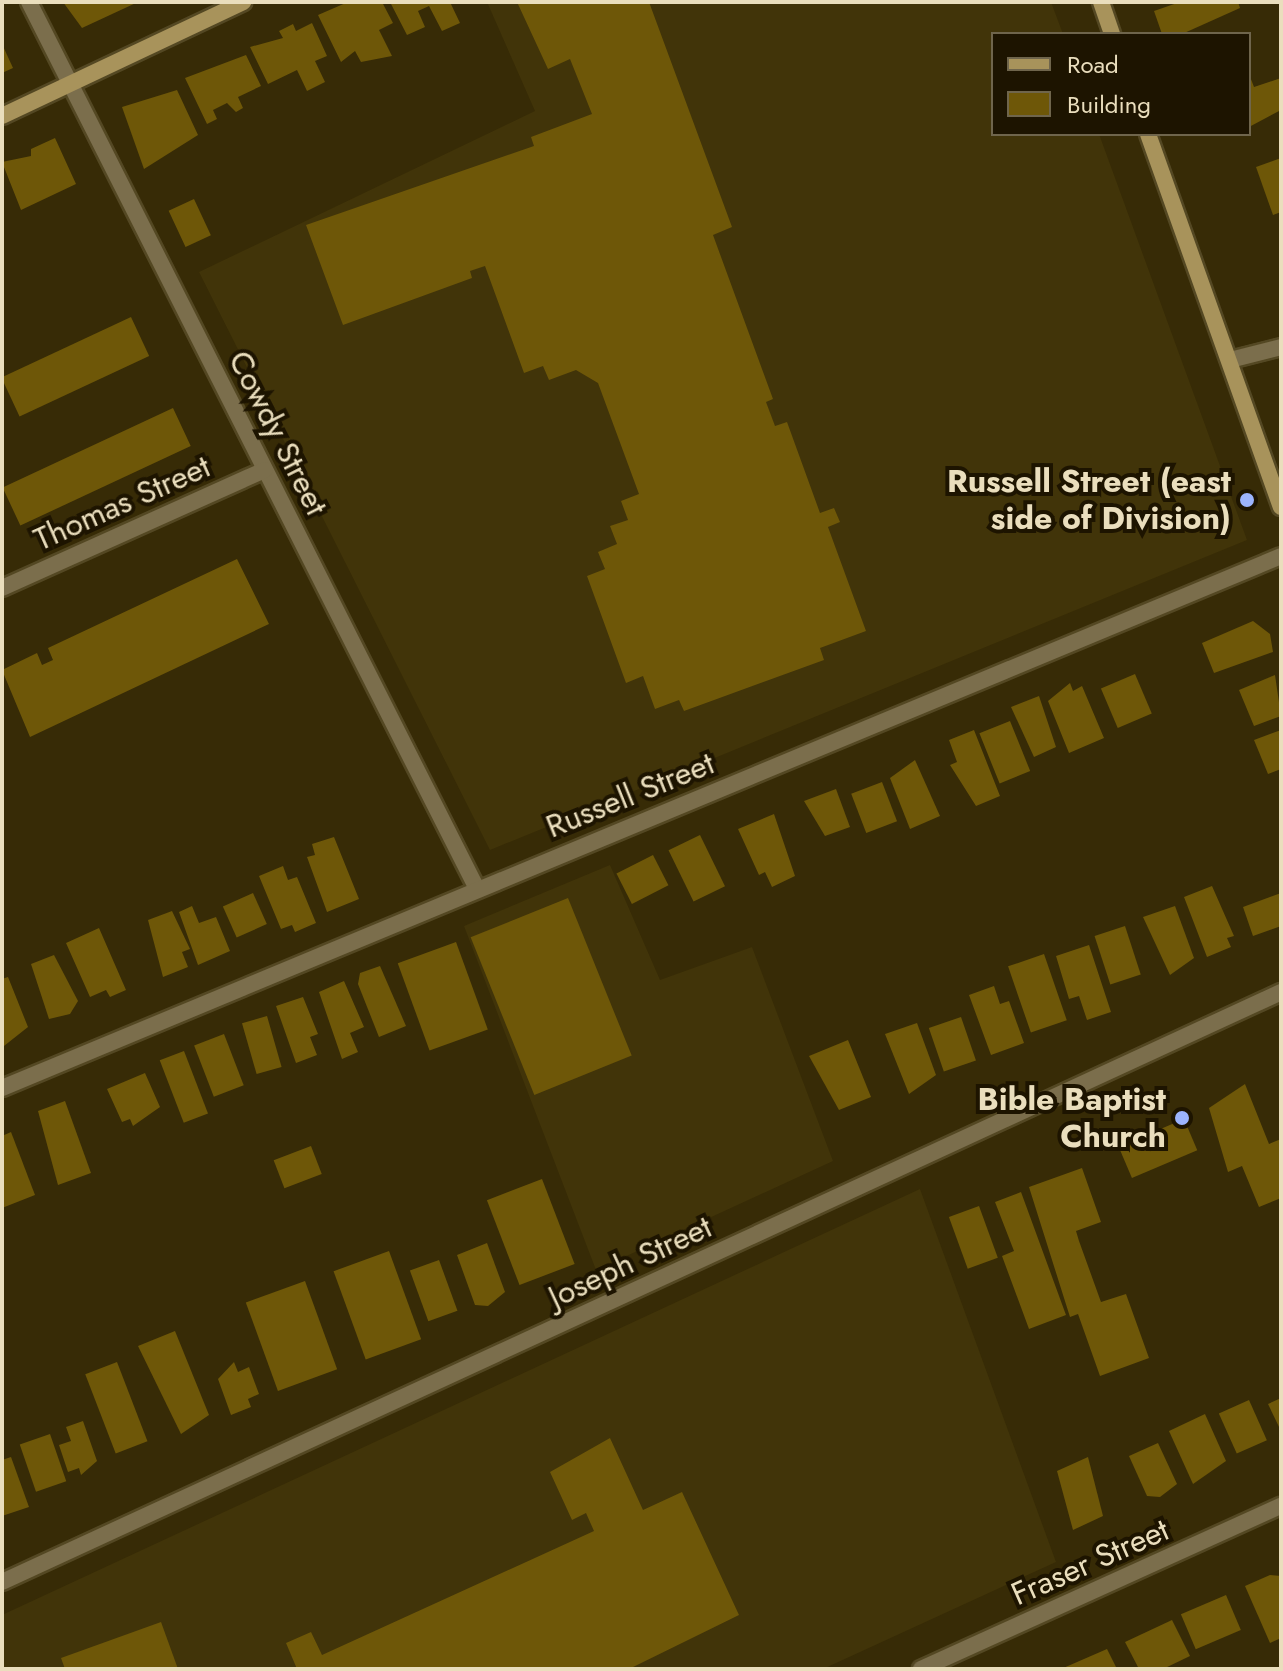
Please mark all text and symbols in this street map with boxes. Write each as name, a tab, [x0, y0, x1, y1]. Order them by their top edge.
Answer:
legend	[991, 32, 1251, 136]
text: Road	[1067, 47, 1119, 82]
text: Building	[1067, 87, 1151, 122]
street label: Cowdy Street	[220, 345, 336, 521]
street label: Thomas Street	[28, 447, 216, 559]
place label: Russell Street (east side of Division)	[947, 463, 1231, 538]
marker: Russell Street (east side of Division)	[1238, 491, 1256, 509]
street label: Russell Street	[540, 744, 720, 846]
place label: Bible Baptist Church	[978, 1081, 1166, 1156]
marker: Bible Baptist Church	[1173, 1109, 1191, 1127]
street label: Joseph Street	[542, 1208, 718, 1316]
street label: Fraser Street	[1005, 1510, 1175, 1614]

